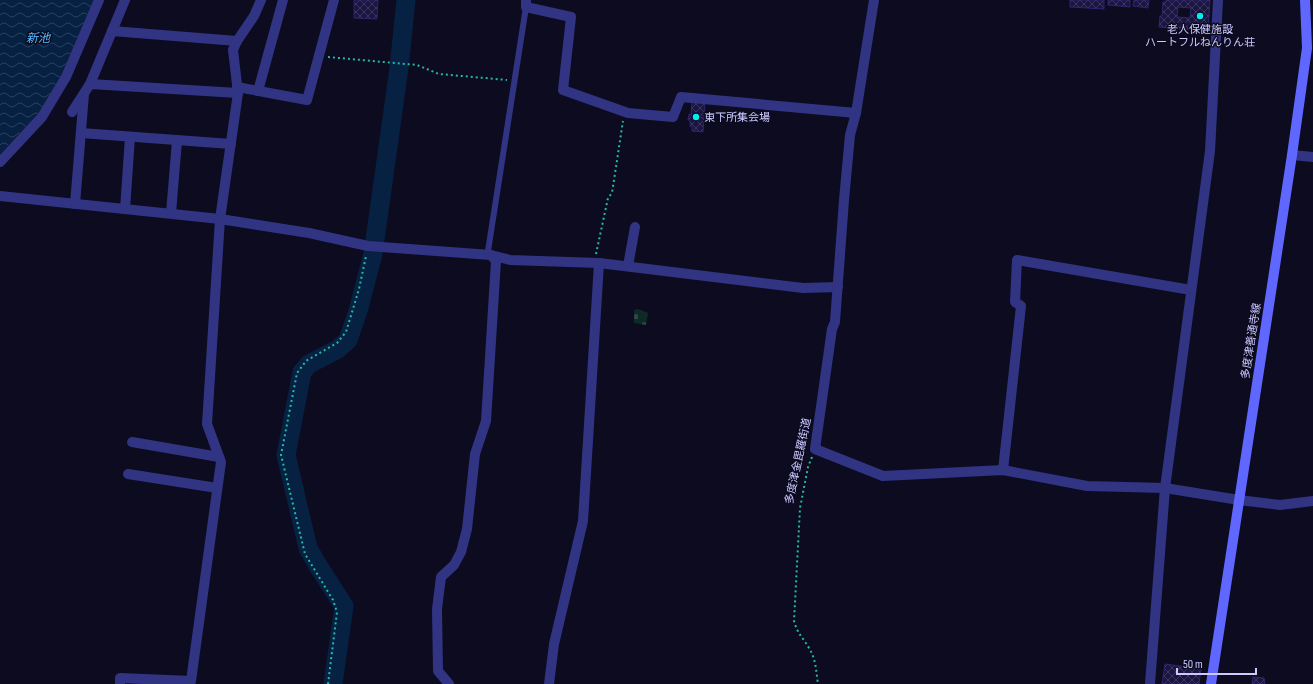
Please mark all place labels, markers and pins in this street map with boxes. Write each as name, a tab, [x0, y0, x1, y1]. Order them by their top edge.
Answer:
marker: 老人保健施設 ハートフルねんりん荘	[1195, 11, 1205, 21]
place label: 老人保健施設 ハートフルねんりん荘	[1145, 23, 1255, 49]
place label: 東下所集会場	[704, 111, 770, 124]
marker: 東下所集会場	[691, 112, 701, 122]

